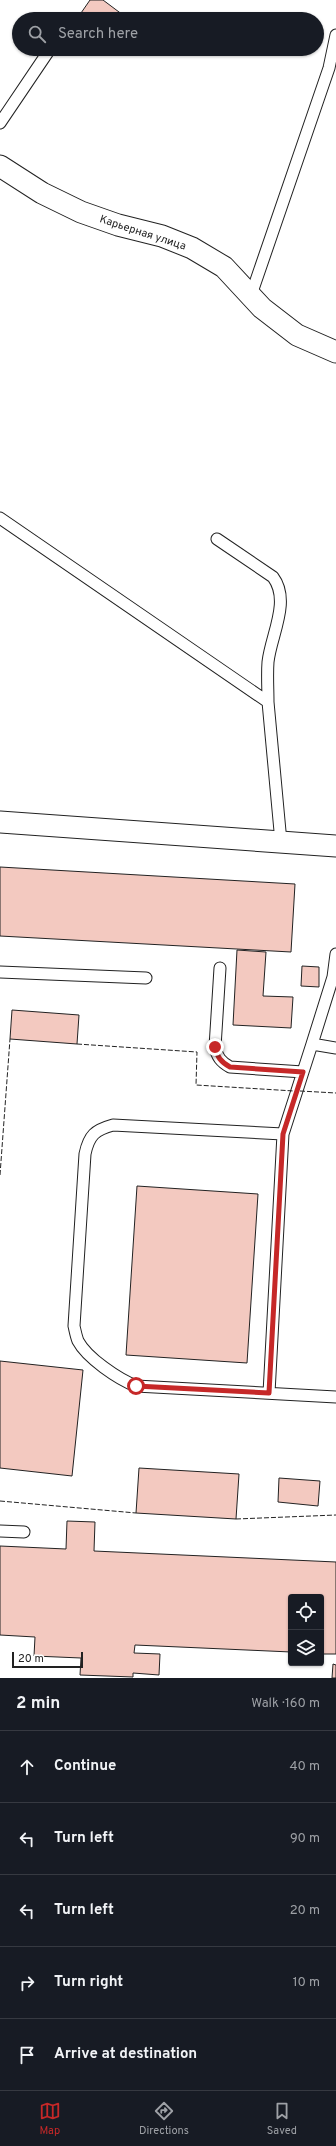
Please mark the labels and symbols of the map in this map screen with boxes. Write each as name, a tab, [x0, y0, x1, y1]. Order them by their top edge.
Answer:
street label: Карьерная улица	[98, 212, 188, 254]
route end	[206, 1038, 224, 1056]
route start	[127, 1377, 145, 1395]
scale bar	[12, 1650, 83, 1669]

